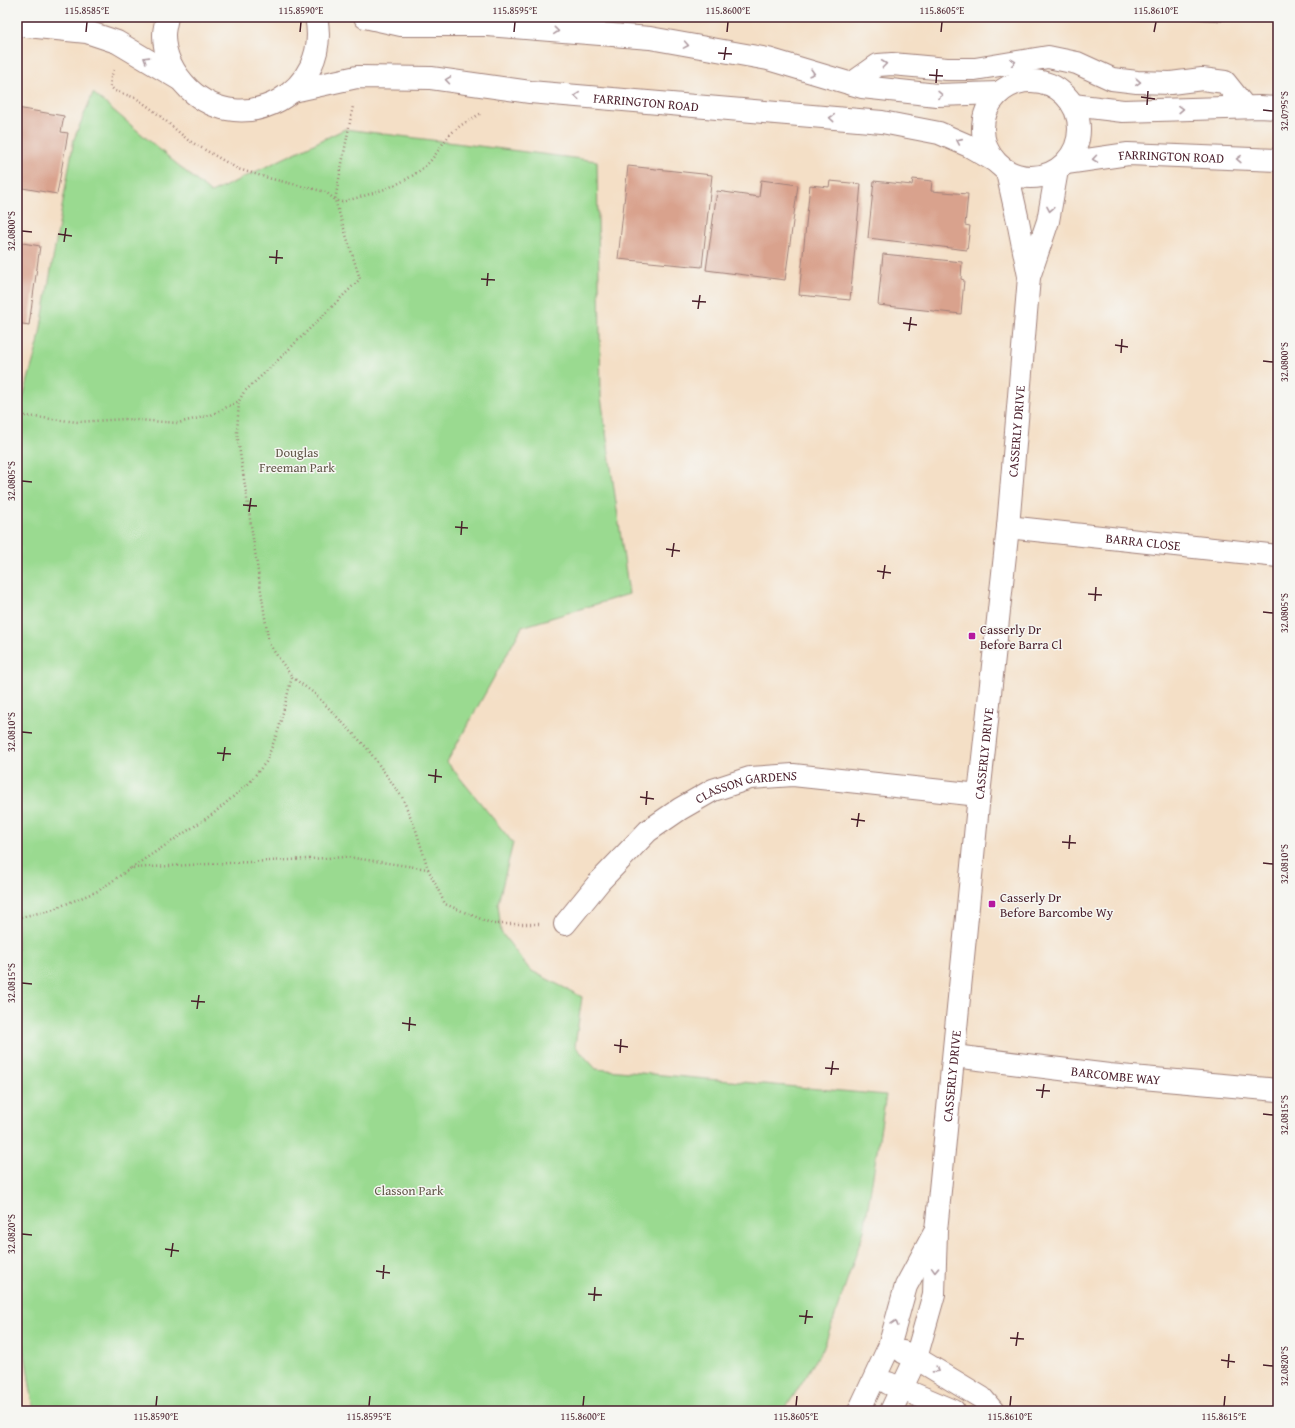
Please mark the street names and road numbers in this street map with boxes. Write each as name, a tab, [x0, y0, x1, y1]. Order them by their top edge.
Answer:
street label: FARRINGTON ROAD	[593, 88, 700, 116]
street label: FARRINGTON ROAD	[1117, 144, 1225, 167]
street label: CASSERLY DRIVE	[1003, 384, 1029, 478]
street label: BARRA CLOSE	[1105, 528, 1182, 555]
street label: CASSERLY DRIVE	[969, 706, 998, 800]
street label: CLASSON GARDENS	[691, 765, 798, 808]
street label: CASSERLY DRIVE	[937, 1029, 965, 1123]
street label: BARCOMBE WAY	[1070, 1061, 1162, 1089]

